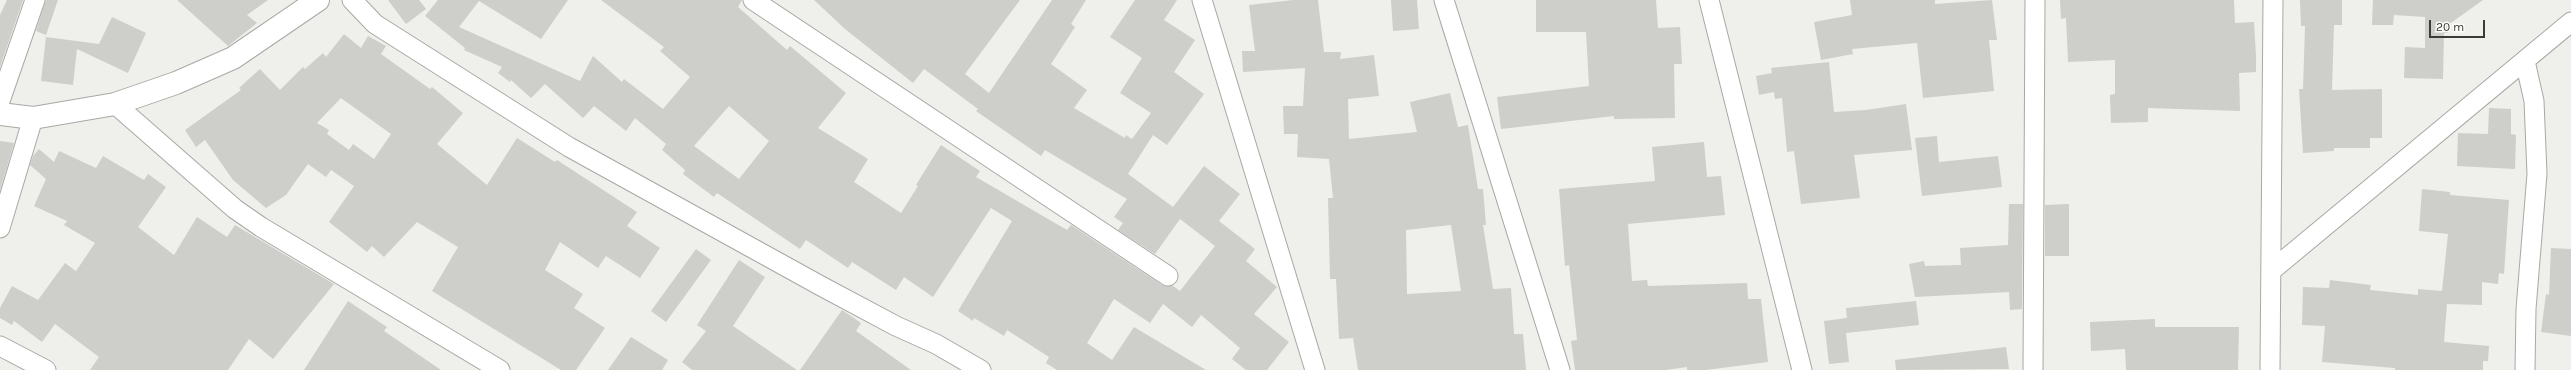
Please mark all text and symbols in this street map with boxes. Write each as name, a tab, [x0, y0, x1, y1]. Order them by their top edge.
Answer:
scale bar	[2431, 12, 2487, 38]
text: 20 m	[2436, 20, 2464, 34]

